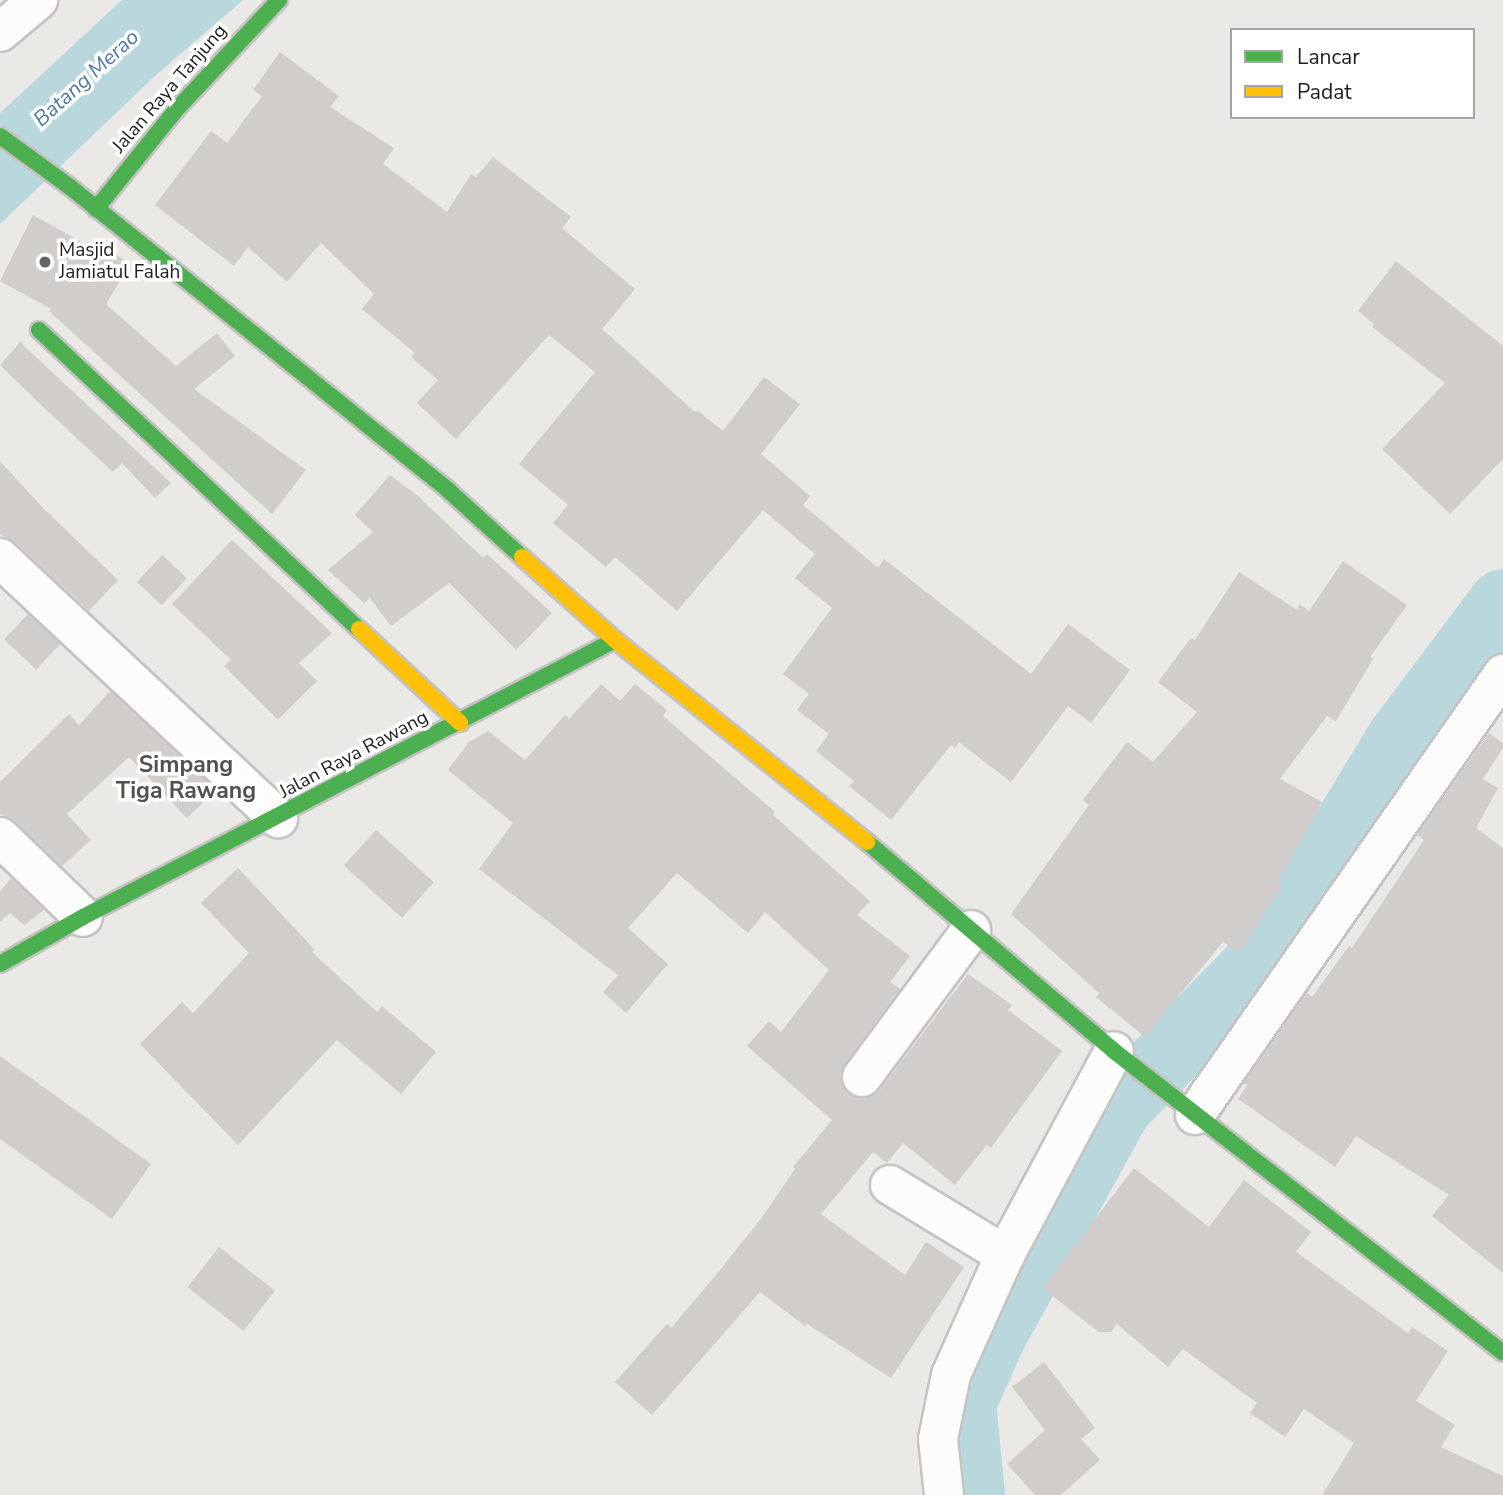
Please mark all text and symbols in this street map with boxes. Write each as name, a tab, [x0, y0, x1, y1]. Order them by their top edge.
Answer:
street label: Jalan Raya Tanjung	[108, 20, 232, 158]
water label: Batang Merao	[28, 24, 144, 132]
legend	[1230, 28, 1475, 119]
text: Lancar	[1297, 43, 1360, 71]
text: Padat	[1297, 78, 1352, 106]
place label: Masjid Jamiatul Falah	[59, 240, 180, 284]
marker: Masjid Jamiatul Falah	[37, 254, 53, 270]
street label: Jalan Raya Rawang	[276, 706, 432, 804]
district label: Simpang Tiga Rawang	[116, 751, 256, 805]

